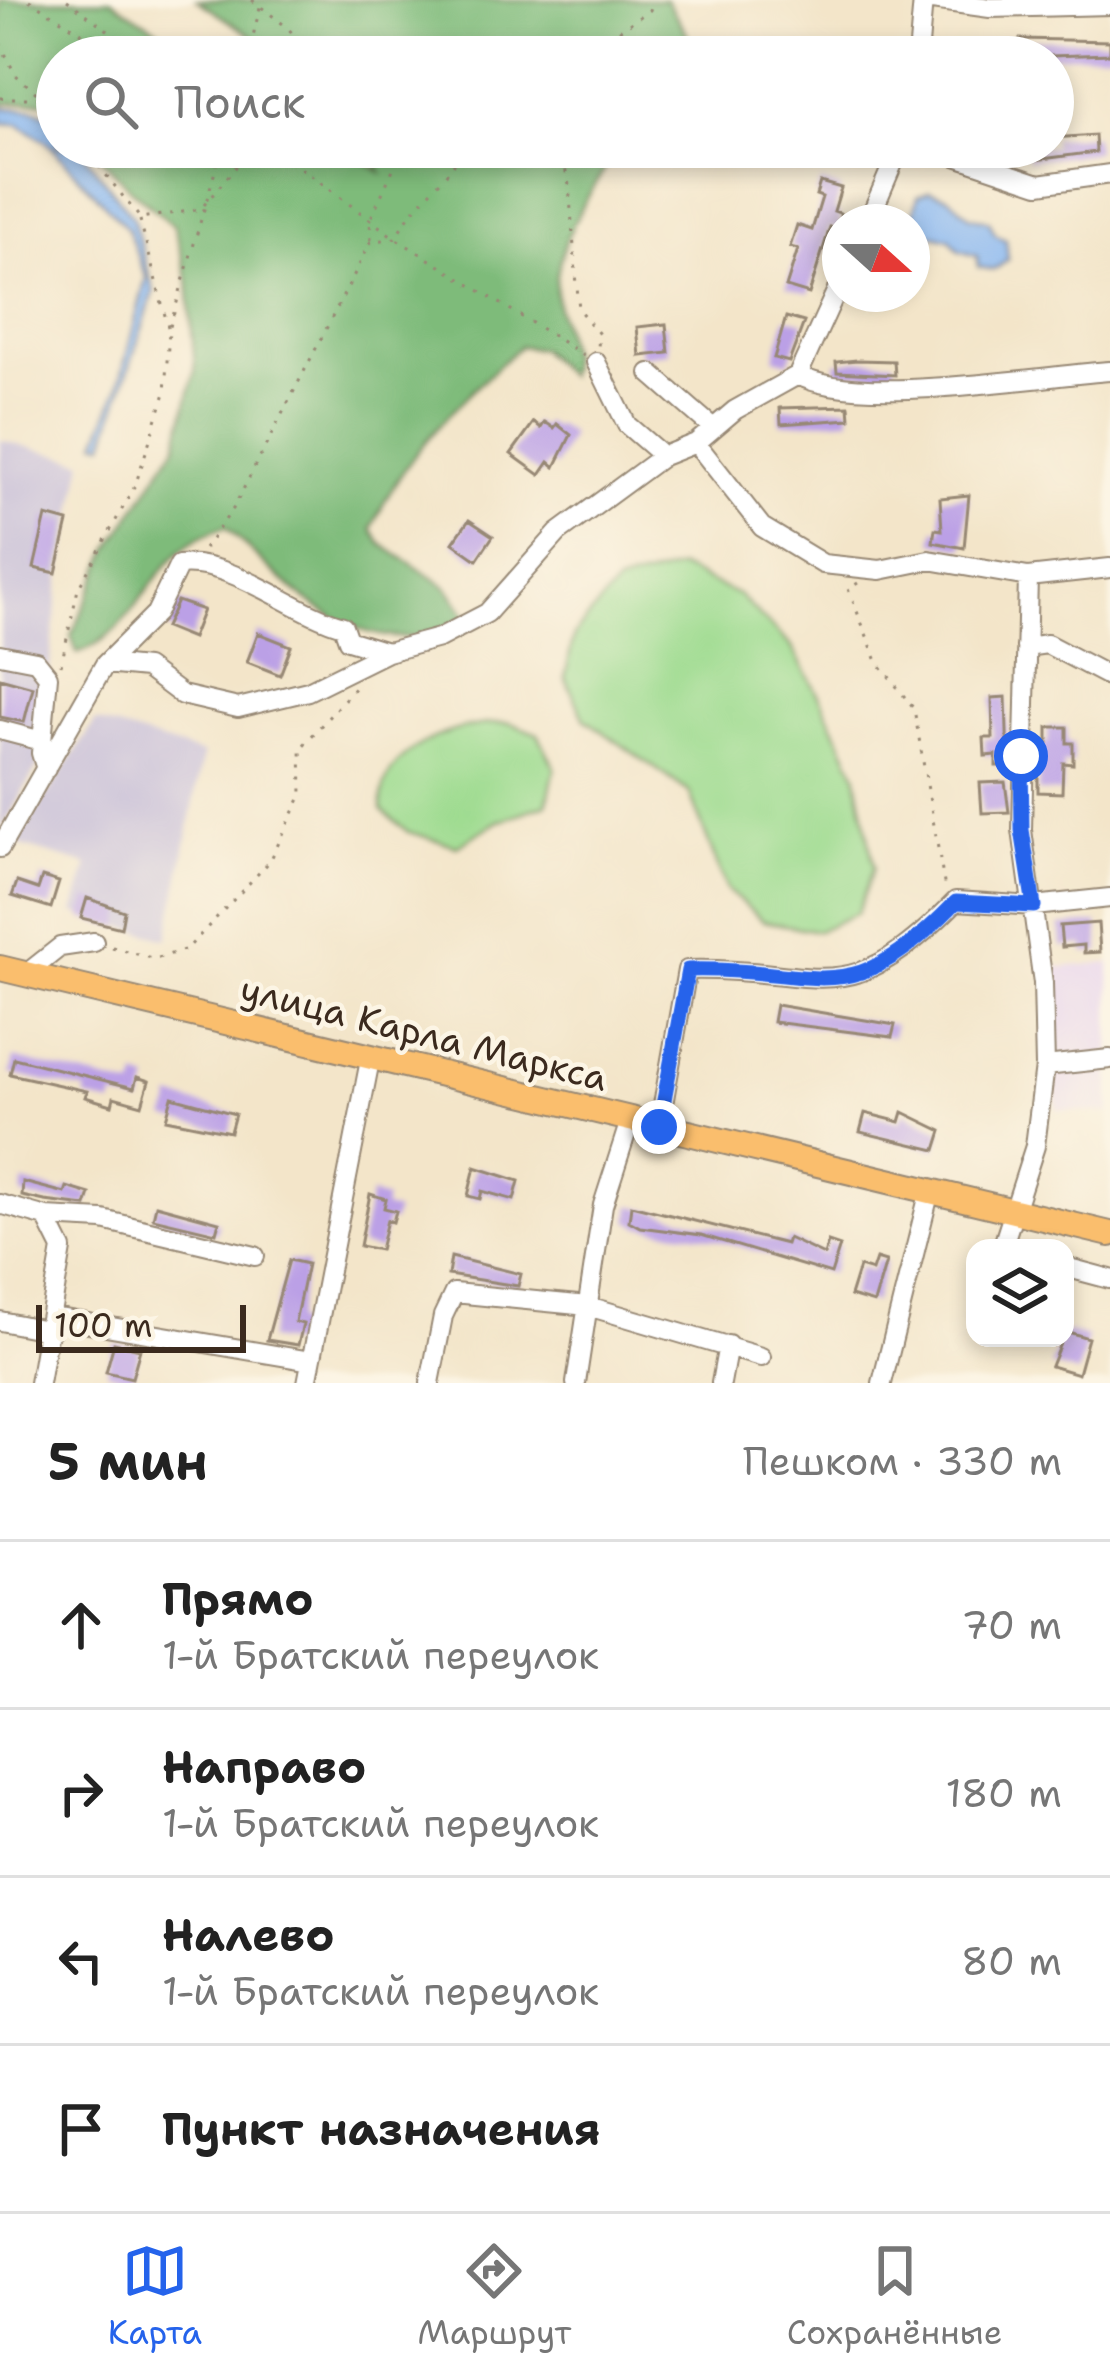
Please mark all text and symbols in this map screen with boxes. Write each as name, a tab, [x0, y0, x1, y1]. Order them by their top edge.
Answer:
search box	[36, 36, 1074, 168]
icon: search	[78, 69, 144, 135]
text: Поиск	[174, 72, 305, 132]
north arrow	[822, 204, 930, 312]
route start	[994, 729, 1048, 783]
street label: улица Карла Маркса	[235, 964, 612, 1103]
route end	[632, 1100, 686, 1154]
map controls	[966, 1239, 1074, 1347]
button: layers	[966, 1239, 1074, 1347]
scale bar	[36, 1299, 246, 1352]
text: 100 m	[54, 1303, 153, 1348]
text: 5 мин	[48, 1427, 208, 1495]
text: Пешком · 330 m	[743, 1435, 1062, 1487]
text: Прямо	[162, 1569, 313, 1629]
icon: ahead	[48, 1592, 114, 1658]
text: 70 m	[961, 1599, 1062, 1651]
text: 1-й Братский переулок	[162, 1629, 599, 1681]
text: Направо	[162, 1737, 366, 1797]
icon: right	[48, 1760, 114, 1826]
text: 180 m	[946, 1767, 1062, 1819]
text: 1-й Братский переулок	[162, 1797, 599, 1849]
text: Налево	[162, 1905, 335, 1965]
icon: left	[48, 1928, 114, 1994]
text: 80 m	[961, 1935, 1062, 1987]
text: 1-й Братский переулок	[162, 1965, 599, 2017]
icon: arrive	[48, 2096, 114, 2162]
text: Пункт назначения	[162, 2099, 601, 2159]
tab: Карта	[108, 2238, 202, 2355]
tab: Маршрут	[417, 2238, 571, 2355]
tab: Сохранённые	[787, 2238, 1002, 2355]

